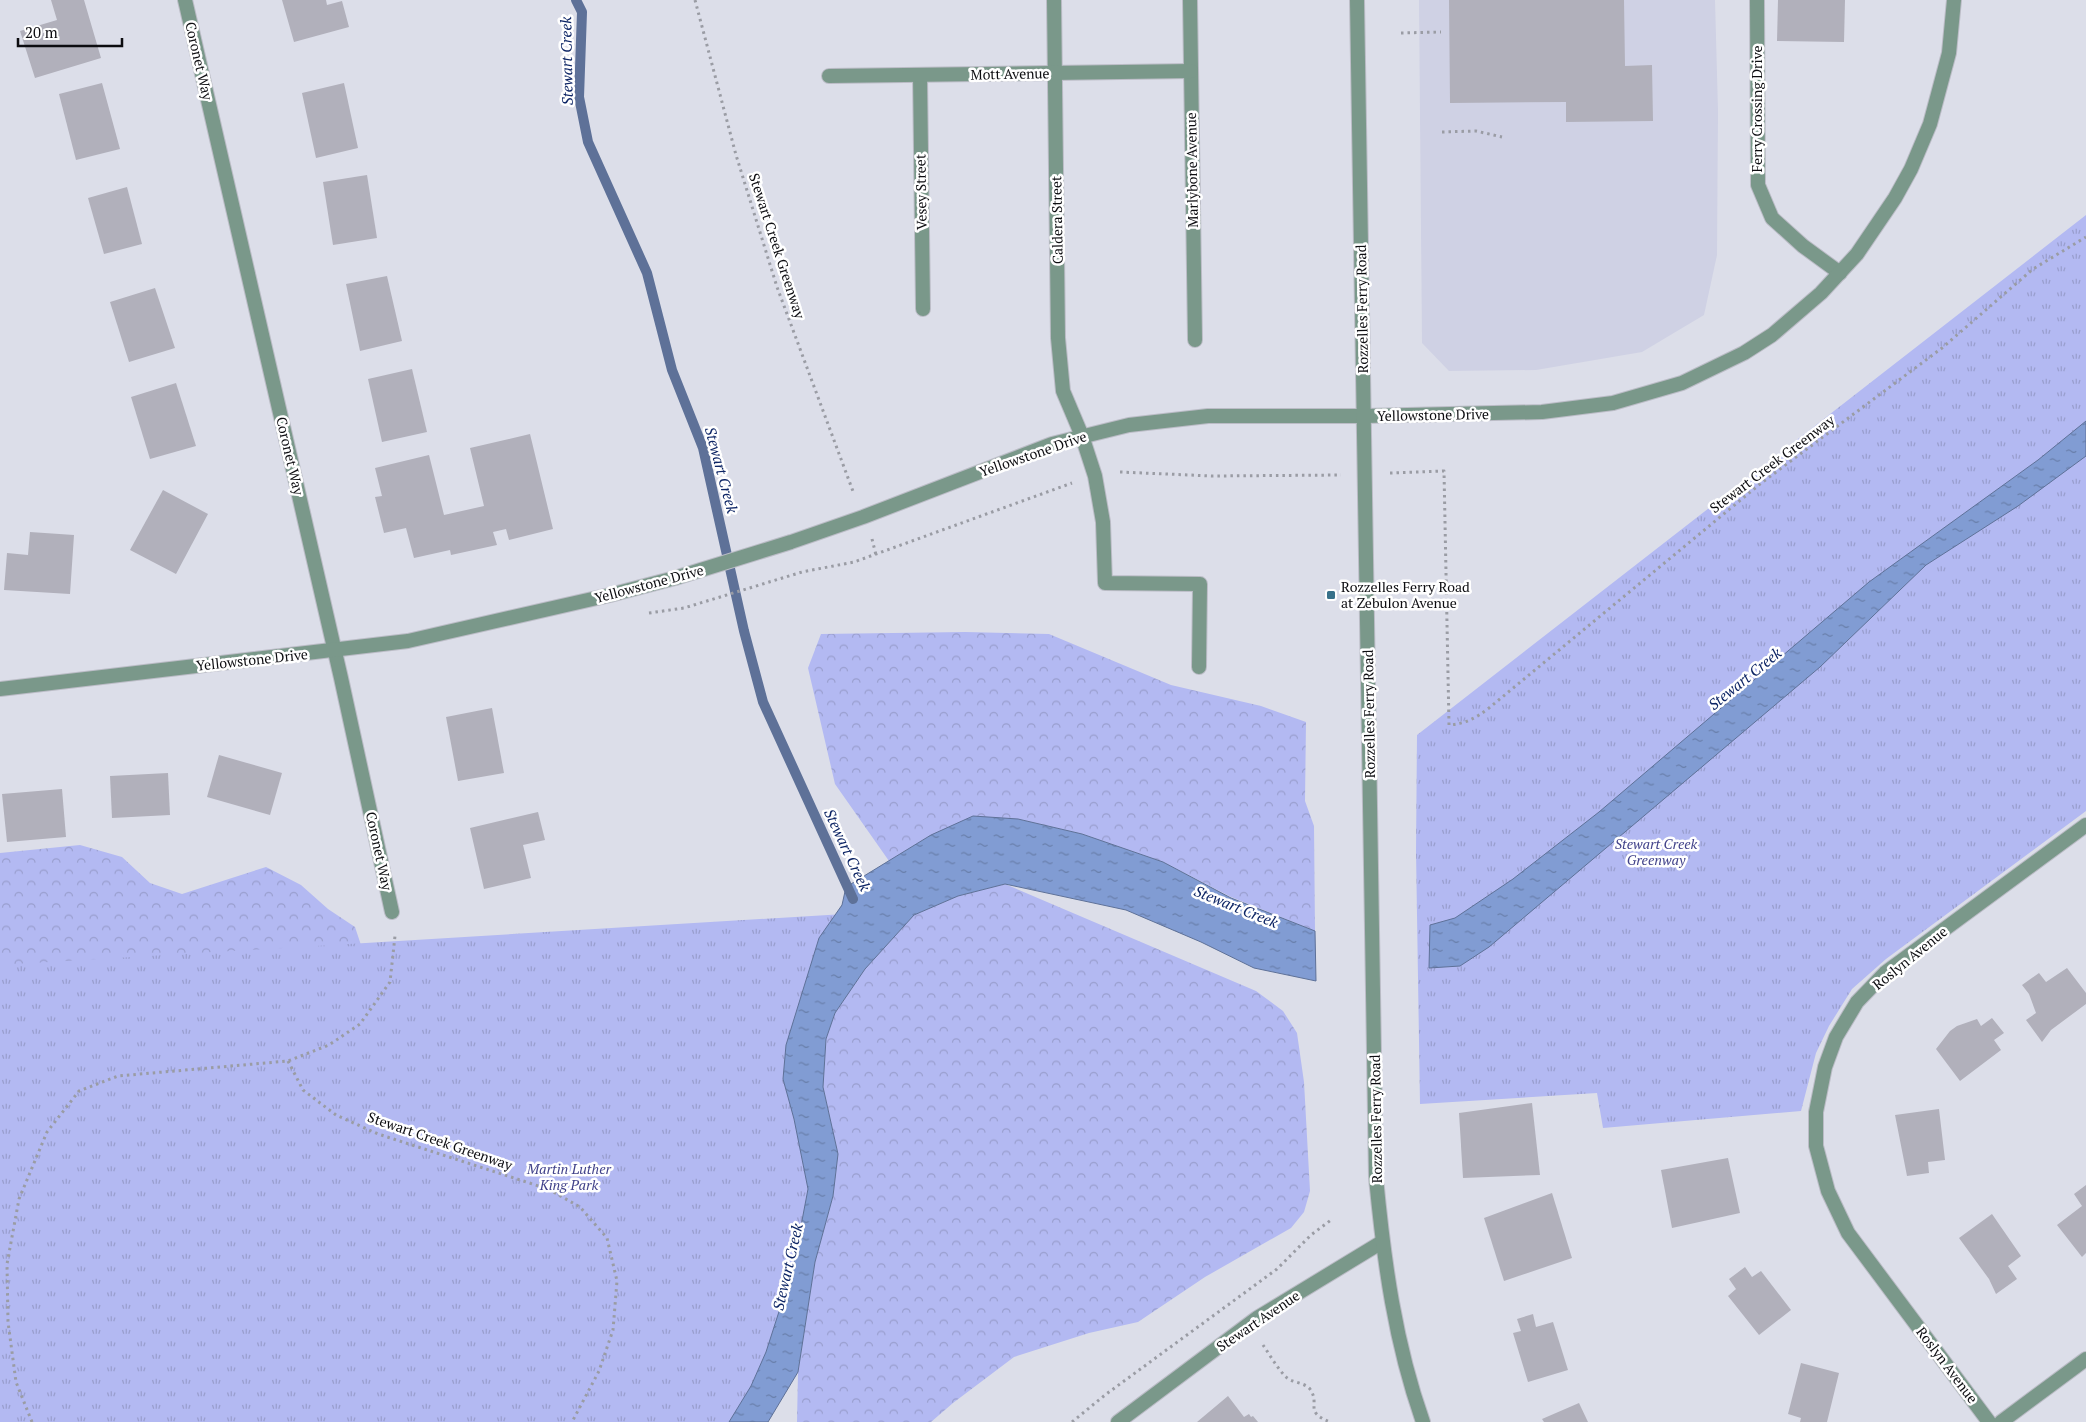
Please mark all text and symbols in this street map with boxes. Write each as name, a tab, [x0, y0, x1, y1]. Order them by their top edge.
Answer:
scale bar	[18, 15, 121, 47]
water label: Stewart Creek	[555, 16, 577, 106]
street label: Coronet Way	[181, 20, 218, 103]
text: 20 m	[25, 22, 58, 42]
street label: Ferry Crossing Drive	[1747, 45, 1766, 173]
street label: Mott Avenue	[970, 63, 1050, 84]
street label: Marlybone Avenue	[1181, 112, 1202, 228]
street label: Vesey Street	[910, 153, 931, 230]
street label: Stewart Creek Greenway	[745, 171, 810, 322]
street label: Caldera Street	[1046, 175, 1067, 264]
street label: Rozzelles Ferry Road	[1351, 244, 1372, 374]
street label: Yellowstone Drive	[1377, 404, 1489, 425]
street label: Stewart Creek Greenway	[1705, 410, 1839, 517]
street label: Coronet Way	[272, 415, 309, 498]
water label: Stewart Creek	[701, 424, 743, 516]
street label: Yellowstone Drive	[977, 426, 1089, 481]
street label: Yellowstone Drive	[592, 560, 705, 607]
place label: Rozzelles Ferry Road at Zebulon Avenue	[1341, 577, 1470, 612]
marker: Rozzelles Ferry Road at Zebulon Avenue	[1325, 589, 1337, 601]
water label: Stewart Creek	[1704, 642, 1786, 714]
street label: Yellowstone Drive	[195, 644, 309, 675]
street label: Rozzelles Ferry Road	[1358, 649, 1379, 779]
water label: Stewart Creek	[820, 805, 876, 895]
street label: Coronet Way	[362, 810, 397, 893]
park label: Stewart Creek Greenway	[1615, 834, 1698, 869]
water label: Stewart Creek	[1192, 880, 1282, 932]
street label: Roslyn Avenue	[1868, 922, 1951, 994]
street label: Rozzelles Ferry Road	[1365, 1054, 1386, 1184]
street label: Stewart Creek Greenway	[365, 1107, 516, 1175]
park label: Martin Luther King Park	[526, 1159, 612, 1194]
water label: Stewart Creek	[767, 1221, 807, 1312]
street label: Stewart Avenue	[1212, 1286, 1303, 1355]
street label: Roslyn Avenue	[1912, 1323, 1982, 1407]

